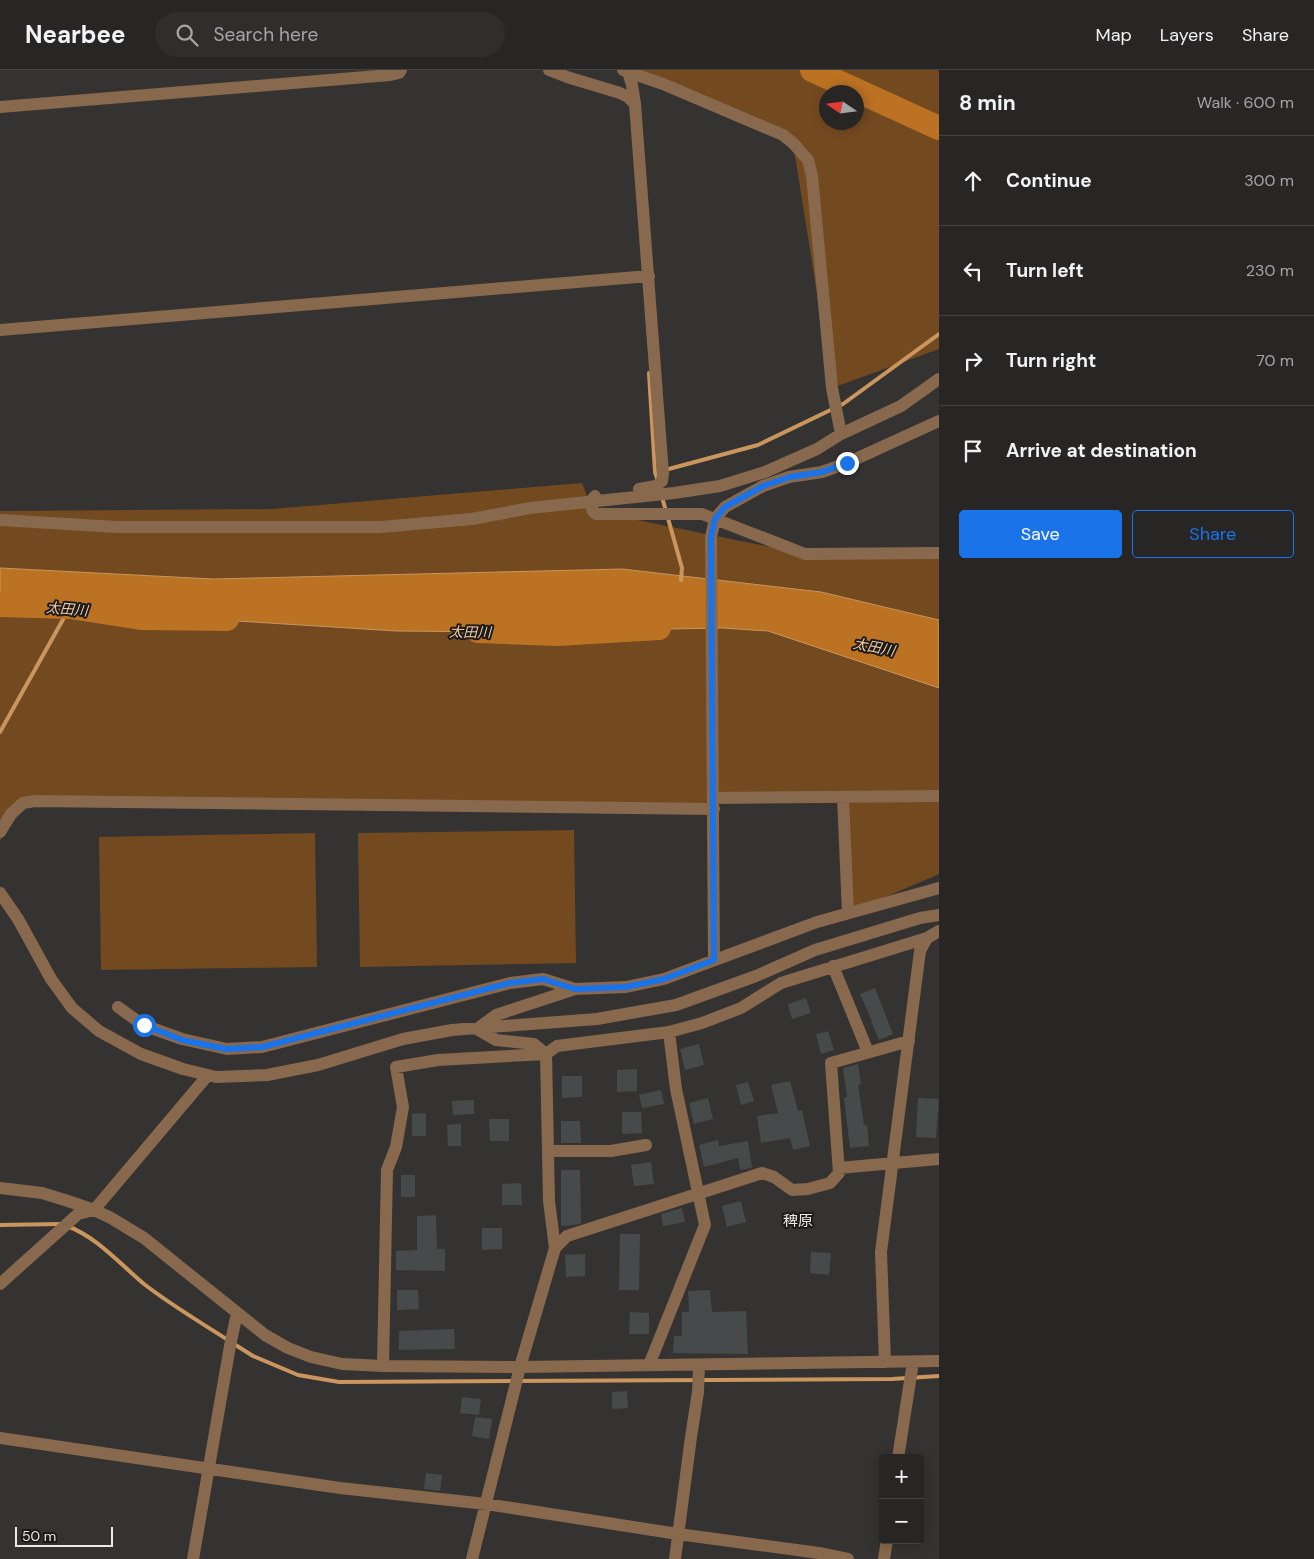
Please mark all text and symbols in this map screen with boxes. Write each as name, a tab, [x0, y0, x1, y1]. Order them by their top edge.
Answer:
search box	[155, 12, 505, 57]
text: Nearbee	[25, 19, 125, 50]
icon: search	[173, 21, 201, 49]
text: Search here	[213, 22, 318, 47]
text: Map	[1096, 23, 1132, 47]
text: Layers	[1160, 23, 1214, 47]
text: Share	[1242, 23, 1289, 47]
north arrow	[819, 85, 864, 130]
text: 8 min	[959, 89, 1016, 117]
text: Walk · 600 m	[1197, 92, 1294, 113]
icon: ahead	[959, 167, 987, 195]
text: Continue	[1006, 168, 1092, 193]
text: 300 m	[1244, 170, 1294, 191]
icon: left	[959, 257, 987, 285]
text: Turn left	[1006, 258, 1084, 283]
text: 230 m	[1246, 260, 1294, 281]
icon: right	[959, 347, 987, 375]
text: Turn right	[1006, 348, 1096, 373]
text: 70 m	[1256, 350, 1294, 371]
icon: arrive	[959, 437, 987, 465]
text: Arrive at destination	[1006, 438, 1197, 463]
route end	[836, 452, 859, 475]
button: Save	[959, 510, 1122, 558]
button: Share	[1132, 510, 1294, 558]
water label: 太田川	[45, 598, 91, 620]
water label: 太田川	[449, 623, 493, 641]
water label: 太田川	[852, 634, 898, 660]
route start	[133, 1014, 156, 1037]
district label: 稗原	[783, 1211, 813, 1231]
map controls	[879, 1454, 924, 1544]
button: +	[879, 1454, 924, 1499]
button: −	[879, 1499, 924, 1544]
scale bar	[15, 1524, 112, 1547]
text: 50 m	[22, 1527, 56, 1545]

